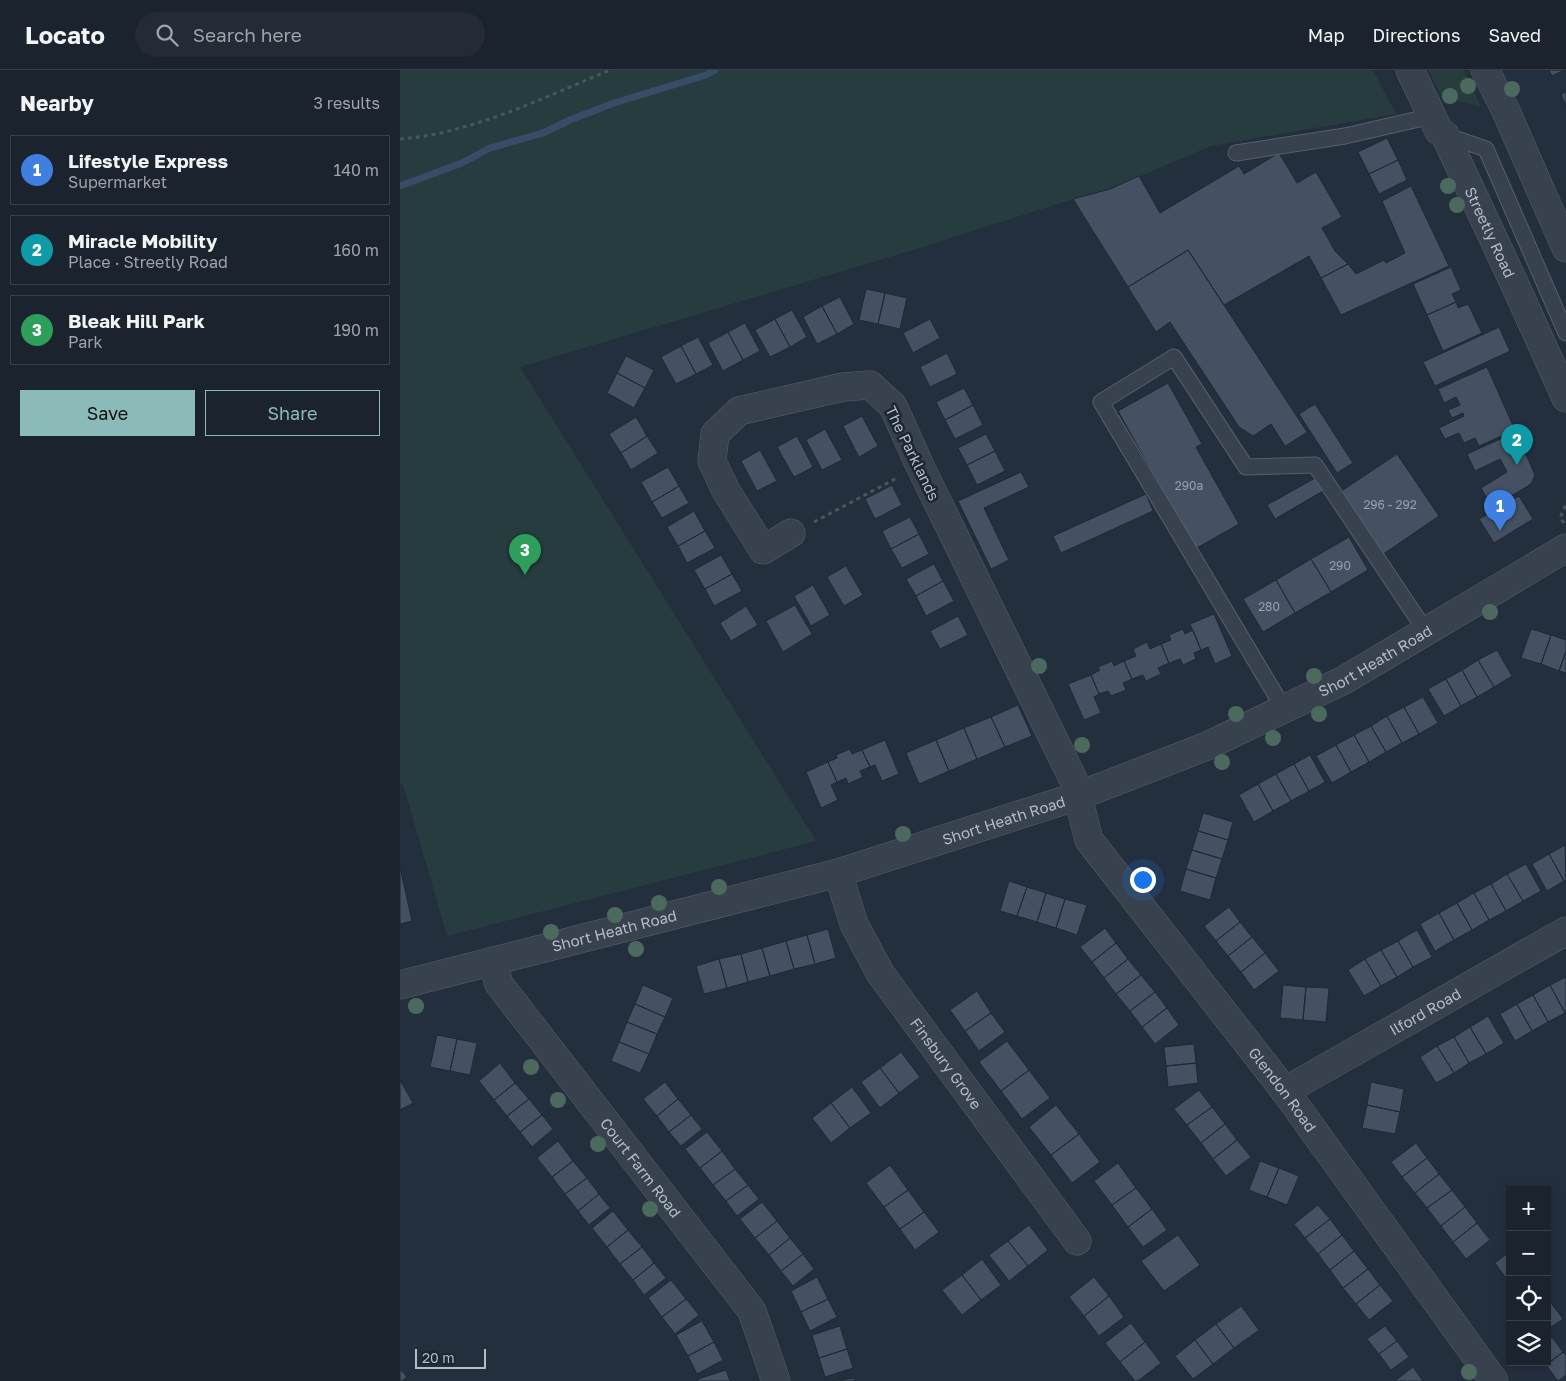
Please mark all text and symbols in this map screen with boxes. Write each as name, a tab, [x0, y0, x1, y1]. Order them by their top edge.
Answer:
search box	[135, 12, 485, 57]
text: Locato	[25, 20, 105, 49]
icon: search	[153, 21, 181, 49]
text: Search here	[193, 23, 302, 46]
text: Map	[1308, 24, 1344, 46]
text: Directions	[1372, 24, 1460, 46]
text: Saved	[1488, 24, 1541, 46]
text: Nearby	[20, 90, 94, 116]
text: 3 results	[313, 93, 380, 113]
text: Lifestyle Express	[68, 149, 228, 172]
text: 1	[33, 160, 41, 180]
text: 140 m	[333, 160, 379, 180]
text: Supermarket	[68, 172, 167, 192]
street label: Streetly Road	[1462, 184, 1519, 280]
text: Miracle Mobility	[68, 229, 217, 252]
text: 2	[32, 240, 42, 260]
text: 160 m	[333, 240, 379, 260]
text: Place · Streetly Road	[68, 252, 228, 272]
text: Bleak Hill Park	[68, 309, 205, 332]
text: 3	[32, 320, 42, 340]
text: 190 m	[333, 320, 379, 340]
text: Park	[68, 332, 103, 352]
button: Save	[20, 390, 195, 436]
button: Share	[205, 390, 380, 436]
street label: The Parklands	[882, 403, 944, 503]
pin: 2	[1501, 424, 1533, 465]
house number: 290a	[1175, 478, 1203, 493]
pin: 1	[1484, 490, 1516, 531]
house number: 296 - 292	[1363, 497, 1417, 512]
pin: 3	[509, 534, 541, 575]
house number: 290	[1329, 558, 1351, 573]
house number: 280	[1258, 599, 1280, 614]
street label: Short Heath Road	[1315, 621, 1435, 700]
street label: Short Heath Road	[940, 792, 1067, 848]
your location	[1130, 867, 1156, 893]
street label: Short Heath Road	[550, 906, 678, 955]
street label: Ilford Road	[1386, 984, 1464, 1039]
street label: Finsbury Grove	[907, 1014, 986, 1113]
street label: Glendon Road	[1245, 1044, 1320, 1135]
street label: Court Farm Road	[597, 1114, 685, 1221]
map controls	[1506, 1186, 1551, 1366]
button: +	[1506, 1186, 1551, 1231]
button: −	[1506, 1231, 1551, 1276]
button: locate	[1506, 1276, 1551, 1321]
button: layers	[1506, 1321, 1551, 1366]
scale bar	[415, 1346, 486, 1369]
text: 20 m	[422, 1349, 455, 1366]

